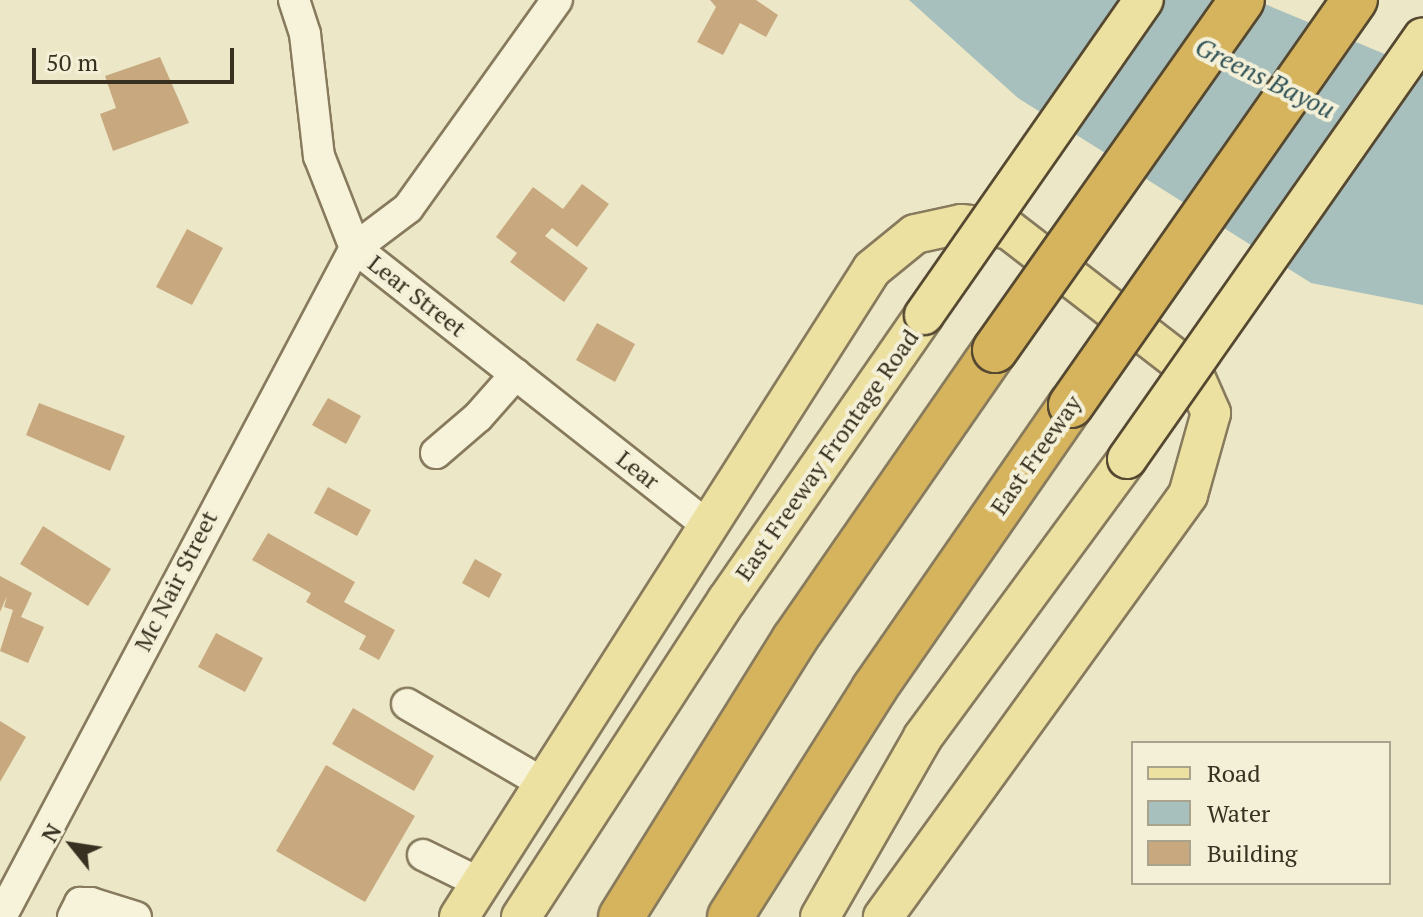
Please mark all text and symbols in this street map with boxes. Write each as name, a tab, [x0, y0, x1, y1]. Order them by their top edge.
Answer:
water label: Greens Bayou	[1190, 31, 1340, 125]
scale bar	[36, 32, 238, 82]
text: 50 m	[46, 46, 98, 78]
street label: Lear Street	[362, 249, 472, 343]
street label: East Freeway Frontage Road	[729, 324, 925, 586]
street label: East Freeway	[984, 390, 1088, 520]
street label: Lear	[611, 444, 665, 496]
street label: Mc Nair Street	[128, 506, 224, 656]
legend	[1131, 741, 1391, 885]
text: Road	[1207, 757, 1261, 789]
text: Water	[1207, 797, 1270, 829]
north arrow	[32, 805, 112, 885]
text: N	[34, 818, 68, 847]
text: Building	[1207, 837, 1297, 869]

